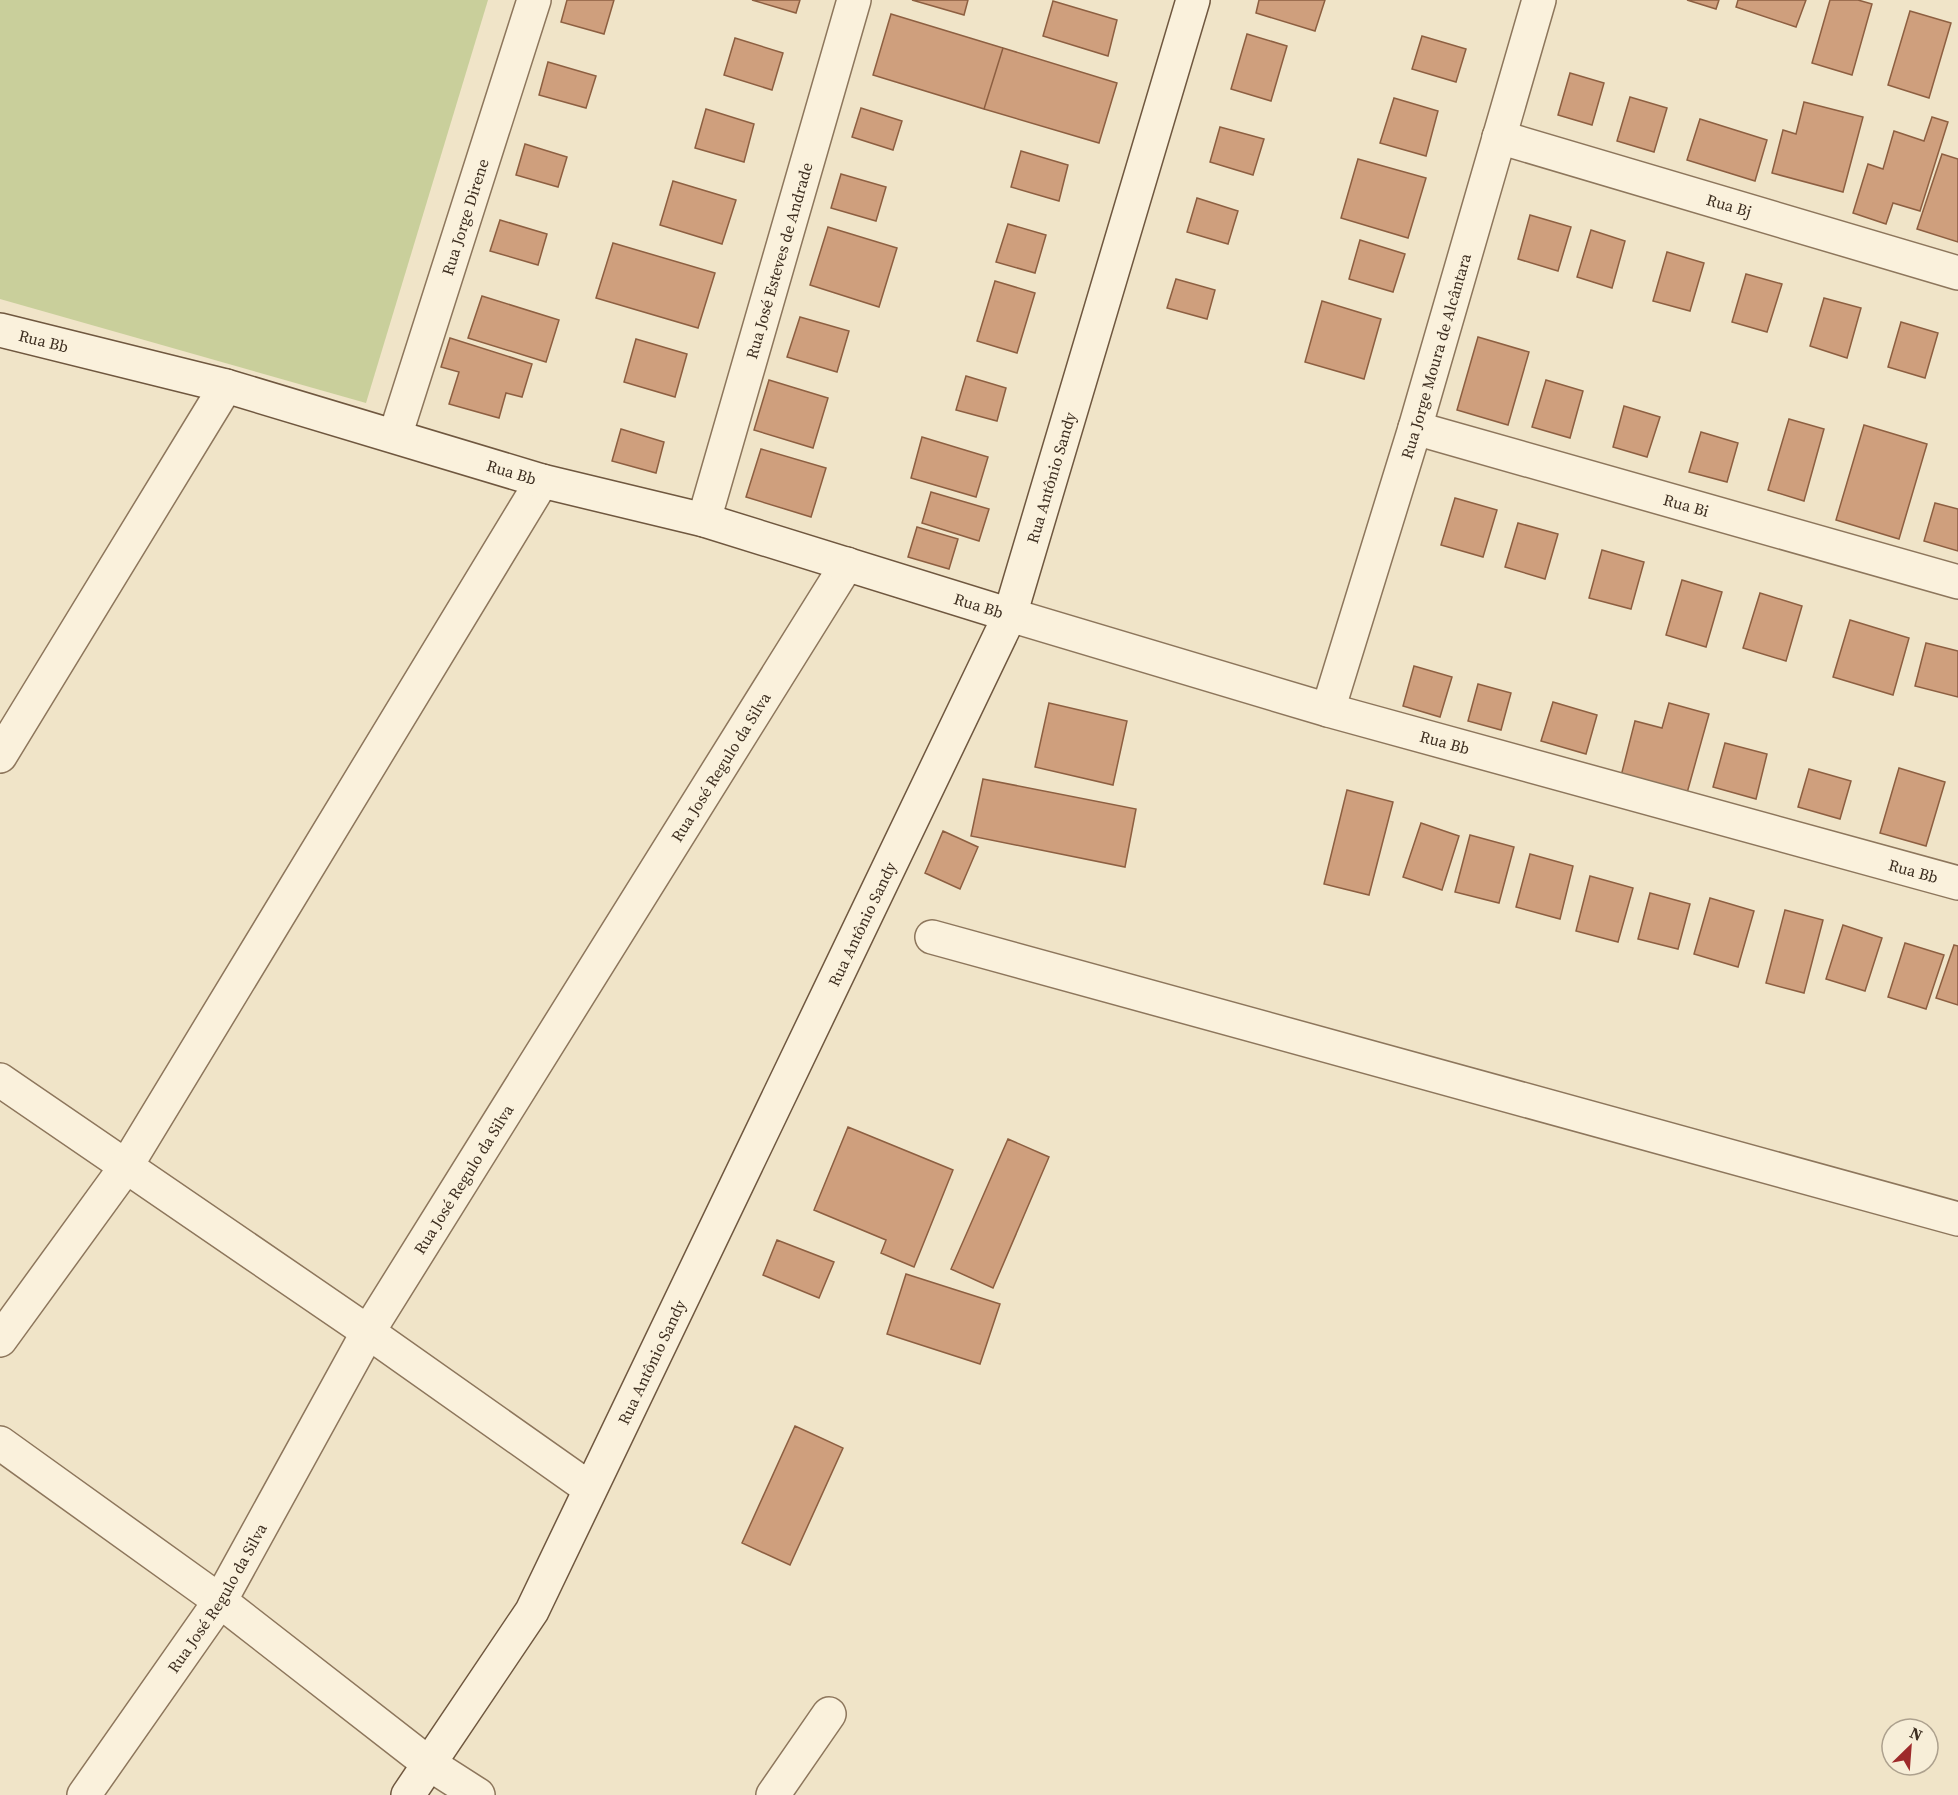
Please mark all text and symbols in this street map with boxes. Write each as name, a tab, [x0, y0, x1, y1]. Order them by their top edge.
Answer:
street label: Rua Jorge Direne	[436, 156, 494, 278]
street label: Rua José Esteves de Andrade	[740, 160, 818, 361]
street label: Rua Bj	[1704, 188, 1754, 222]
street label: Rua Jorge Moura de Alcântara	[1395, 250, 1476, 461]
street label: Rua Bb	[16, 324, 71, 358]
street label: Rua Antônio Sandy	[1021, 409, 1081, 546]
street label: Rua Bb	[484, 454, 539, 490]
street label: Rua Bi	[1661, 488, 1712, 522]
street label: Rua Bb	[951, 587, 1006, 623]
street label: Rua José Regulo da Silva	[665, 687, 776, 846]
street label: Rua Bb	[1417, 725, 1472, 759]
street label: Rua Bb	[1886, 853, 1941, 888]
street label: Rua Antônio Sandy	[822, 857, 901, 990]
street label: Rua José Regulo da Silva	[408, 1099, 519, 1258]
street label: Rua Antônio Sandy	[612, 1295, 691, 1428]
street label: Rua José Regulo da Silva	[162, 1518, 272, 1677]
north arrow	[1880, 1717, 1940, 1777]
text: N	[1906, 1721, 1927, 1746]

